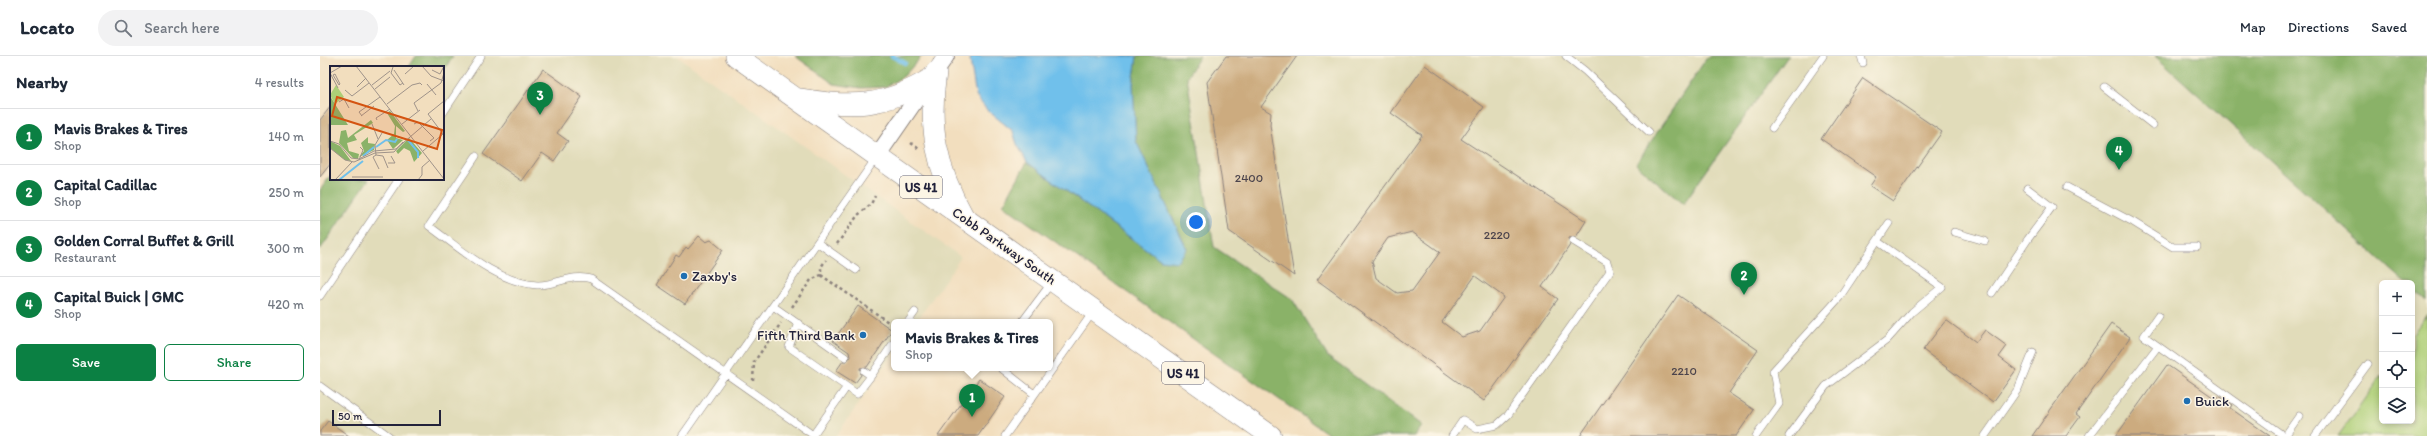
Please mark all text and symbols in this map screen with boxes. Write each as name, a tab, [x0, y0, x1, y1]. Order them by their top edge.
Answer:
search box	[98, 10, 378, 46]
text: Locato	[20, 16, 74, 39]
icon: search	[112, 17, 134, 39]
text: Search here	[144, 19, 220, 37]
text: Map	[2240, 19, 2266, 36]
text: Directions	[2288, 19, 2349, 36]
text: Saved	[2371, 19, 2407, 36]
inset map	[330, 66, 444, 180]
text: Nearby	[16, 72, 68, 92]
text: 4 results	[255, 75, 304, 90]
pin: 3	[527, 82, 553, 115]
text: Mavis Brakes & Tires	[54, 120, 188, 138]
text: 1	[26, 129, 32, 144]
text: 140 m	[268, 129, 304, 144]
pin: 4	[2106, 137, 2132, 170]
text: Shop	[54, 138, 81, 153]
house number: 2400	[1235, 171, 1263, 185]
text: Capital Cadillac	[54, 176, 157, 194]
road number: US 41	[900, 176, 942, 198]
text: 2	[26, 185, 32, 200]
text: 250 m	[268, 185, 304, 200]
text: Shop	[54, 194, 81, 209]
street label: Cobb Parkway South	[949, 204, 1059, 288]
your location	[1186, 212, 1206, 232]
house number: 2220	[1484, 228, 1510, 242]
text: Golden Corral Buffet & Grill	[54, 232, 234, 250]
text: 3	[25, 241, 33, 256]
text: 300 m	[267, 241, 304, 256]
text: Restaurant	[54, 250, 116, 265]
pin: 2	[1731, 262, 1757, 295]
place label: Zaxby's	[692, 268, 737, 285]
marker: Zaxby's	[679, 271, 689, 281]
map controls	[2379, 280, 2415, 424]
button: +	[2379, 280, 2415, 316]
text: Capital Buick | GMC	[54, 288, 184, 306]
text: 4	[25, 297, 33, 312]
text: 420 m	[267, 297, 304, 312]
text: Shop	[54, 306, 81, 321]
button: −	[2379, 316, 2415, 352]
popup	[891, 319, 1053, 371]
place label: Fifth Third Bank	[757, 327, 856, 344]
text: Mavis Brakes & Tires	[905, 329, 1039, 347]
marker: Fifth Third Bank	[858, 330, 868, 340]
button: Save	[16, 344, 156, 381]
button: Share	[164, 344, 304, 381]
text: Shop	[905, 347, 933, 362]
button: locate	[2379, 352, 2415, 388]
road number: US 41	[1162, 362, 1204, 384]
house number: 2210	[1671, 364, 1697, 378]
pin: 1	[959, 384, 985, 417]
button: layers	[2379, 388, 2415, 424]
place label: Buick	[2195, 393, 2229, 410]
marker: Buick	[2182, 396, 2192, 406]
scale bar	[332, 408, 441, 427]
text: 50 m	[338, 410, 362, 423]

